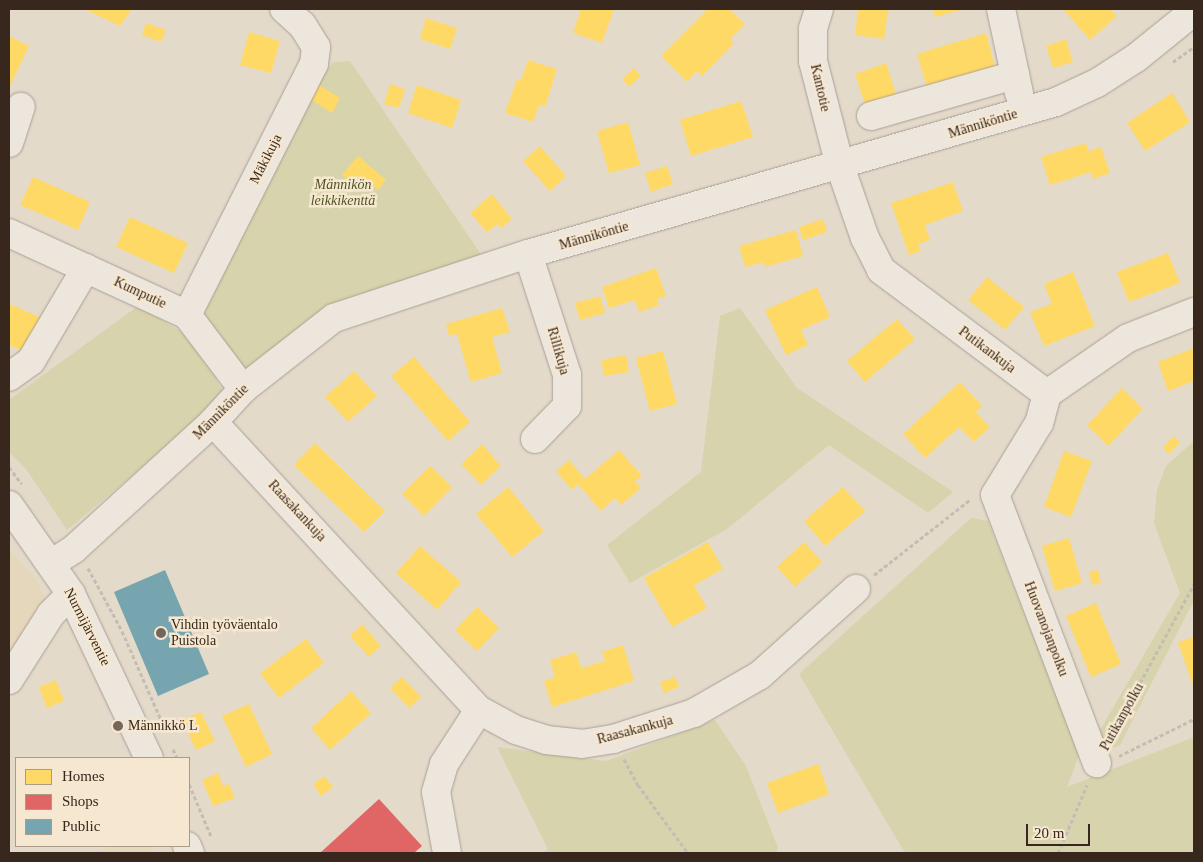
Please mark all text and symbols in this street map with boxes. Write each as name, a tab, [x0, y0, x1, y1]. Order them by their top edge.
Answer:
street label: Kantotie	[806, 63, 834, 113]
street label: Männiköntie	[946, 106, 1020, 142]
street label: Mäkikuja	[246, 131, 286, 187]
park label: Männikön leikkikenttä	[311, 177, 375, 210]
street label: Männiköntie	[557, 218, 631, 254]
street label: Kumputie	[111, 274, 169, 312]
street label: Putikankuja	[955, 323, 1019, 377]
street label: Rillikuja	[543, 325, 573, 377]
street label: Männiköntie	[190, 381, 252, 443]
street label: Raasakankuja	[264, 477, 330, 545]
street label: Huovanojanpolku	[1020, 579, 1072, 679]
street label: Nurmijärventie	[60, 585, 114, 669]
place label: Vihdin työväentalo Puistola	[171, 617, 278, 650]
marker: Vihdin työväentalo Puistola	[155, 627, 167, 639]
street label: Putikanpolku	[1097, 680, 1147, 754]
street label: Raasakankuja	[595, 712, 675, 748]
place label: Männikkö L	[128, 718, 198, 734]
marker: Männikkö L	[112, 720, 124, 732]
legend	[15, 757, 190, 847]
text: Homes	[62, 768, 105, 784]
text: Shops	[62, 793, 99, 809]
scale bar	[1028, 814, 1092, 846]
text: Public	[62, 818, 100, 834]
text: 20 m	[1034, 825, 1064, 841]

